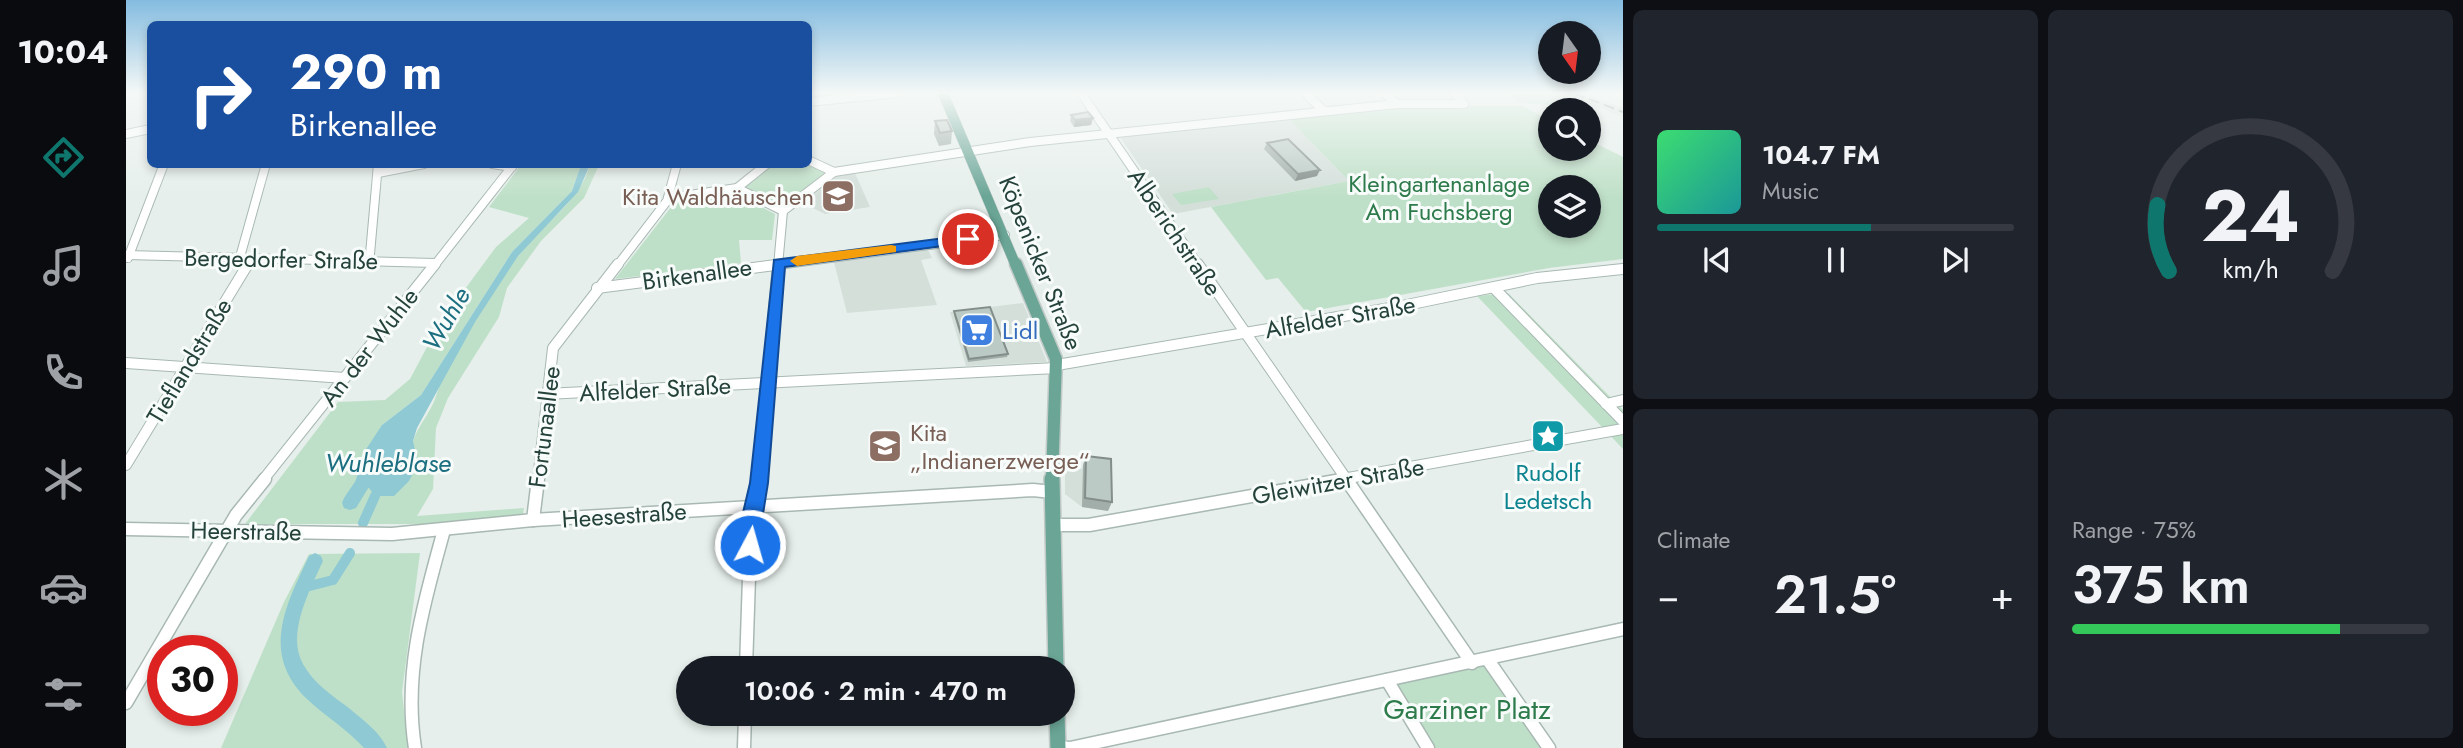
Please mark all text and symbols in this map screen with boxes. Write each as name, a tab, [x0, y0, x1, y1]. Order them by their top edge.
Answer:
north arrow	[1538, 21, 1601, 84]
map controls	[1538, 21, 1601, 238]
text: 10:04	[17, 29, 109, 75]
text: 290 m	[290, 37, 442, 107]
icon: right	[175, 49, 266, 140]
button: search	[1538, 98, 1601, 161]
text: Birkenallee	[290, 102, 437, 148]
icon: directions	[39, 133, 88, 182]
text: 104.7 FM	[1762, 136, 1880, 174]
street label: Alberichstraße	[1119, 161, 1231, 303]
text: 24	[2201, 163, 2300, 268]
park label: Kleingartenanlage Am Fuchsberg	[1348, 166, 1530, 229]
street label: Köpenicker Straße	[990, 171, 1092, 355]
text: Music	[1762, 174, 1819, 208]
button: layers	[1538, 175, 1601, 238]
school or university icon: Kita Waldhäuschen	[819, 177, 857, 215]
place label: Kita Waldhäuschen	[622, 179, 814, 214]
pin	[938, 209, 998, 269]
icon: arrive	[949, 220, 987, 258]
street label: Bergedorfer Straße	[184, 240, 378, 278]
icon: music	[39, 241, 88, 290]
icon: previous	[1698, 241, 1736, 279]
icon: pause	[1817, 241, 1855, 279]
icon: next	[1936, 241, 1974, 279]
street label: Birkenallee	[640, 249, 754, 299]
text: km/h	[2222, 251, 2279, 287]
street label: An der Wuhle	[311, 280, 427, 414]
water label: Wuhle	[412, 280, 480, 358]
street label: Alfelder Straße	[1262, 287, 1418, 347]
street label: Tieflandstraße	[138, 292, 240, 430]
supermarket icon: Lidl	[958, 311, 996, 349]
place label: Lidl	[1002, 313, 1038, 348]
icon: phone	[39, 348, 88, 397]
street label: Fortunaallee	[519, 364, 569, 490]
street label: Alfelder Straße	[578, 368, 732, 410]
place label: Kita „Indianerzwerge“	[910, 415, 1090, 478]
place icon: Rudolf Ledetsch	[1529, 417, 1567, 455]
school or university icon: Kita „Indianerzwerge“	[866, 427, 904, 465]
water label: Wuhleblase	[325, 444, 451, 482]
street label: Gleiwitzer Straße	[1249, 449, 1427, 513]
icon: climate	[39, 455, 88, 504]
place label: Rudolf Ledetsch	[1504, 455, 1592, 518]
street label: Heesestraße	[560, 493, 688, 537]
position arrow	[713, 508, 787, 582]
street label: Heerstraße	[190, 513, 302, 549]
text: Range · 75%	[2072, 513, 2196, 547]
text: Climate	[1657, 523, 1730, 557]
text: 375 km	[2072, 547, 2250, 623]
text: 21.5°	[1774, 557, 1896, 633]
icon: car	[39, 563, 88, 612]
text: −	[1657, 568, 1679, 623]
text: +	[1991, 568, 2014, 623]
speed limit sign: 30	[147, 635, 238, 726]
icon: filters	[39, 670, 88, 719]
text: 10:06 · 2 min · 470 m	[744, 672, 1007, 710]
park label: Garziner Platz	[1383, 689, 1551, 730]

